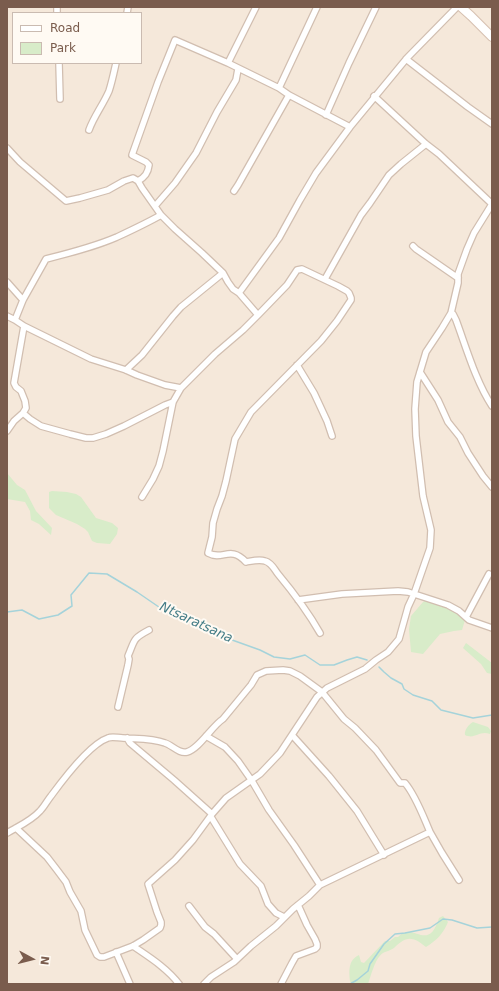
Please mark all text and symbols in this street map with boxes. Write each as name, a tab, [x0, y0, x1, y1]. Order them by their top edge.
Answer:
legend	[12, 12, 142, 64]
text: Road	[50, 21, 80, 35]
text: Park	[50, 41, 76, 55]
water label: Ntsaratsana	[157, 599, 235, 647]
north arrow	[12, 939, 52, 979]
text: N	[37, 955, 51, 966]

